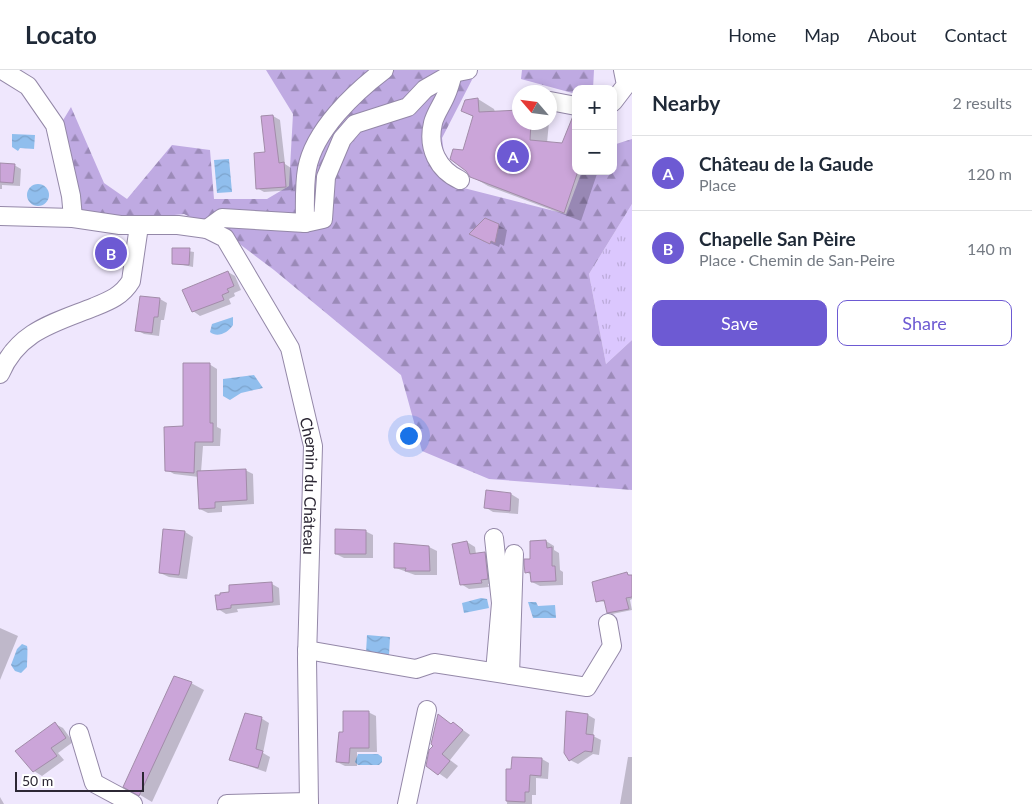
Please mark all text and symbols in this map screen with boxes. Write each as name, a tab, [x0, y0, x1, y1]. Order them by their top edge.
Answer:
text: Locato	[25, 20, 97, 49]
text: Home	[728, 24, 776, 46]
text: Map	[804, 24, 840, 46]
text: About	[868, 24, 917, 46]
text: Contact	[945, 24, 1007, 46]
north arrow	[512, 85, 557, 130]
map controls	[572, 85, 617, 175]
button: +	[572, 85, 617, 130]
text: Nearby	[652, 90, 720, 115]
text: 2 results	[952, 93, 1012, 112]
button: −	[572, 130, 617, 175]
pin: A	[497, 137, 529, 175]
text: Château de la Gaude	[699, 152, 874, 175]
text: A	[662, 164, 674, 183]
text: 120 m	[967, 164, 1012, 183]
text: Place	[699, 175, 736, 194]
text: Chapelle San Pèire	[699, 227, 856, 250]
pin: B	[95, 234, 127, 272]
text: B	[663, 239, 673, 258]
text: 140 m	[967, 239, 1012, 258]
text: Place · Chemin de San-Peire	[699, 250, 895, 269]
button: Save	[652, 300, 827, 346]
button: Share	[837, 300, 1012, 346]
street label: Chemin du Château	[297, 415, 323, 555]
your location	[396, 423, 422, 449]
scale bar	[15, 769, 144, 792]
text: 50 m	[22, 772, 53, 789]

